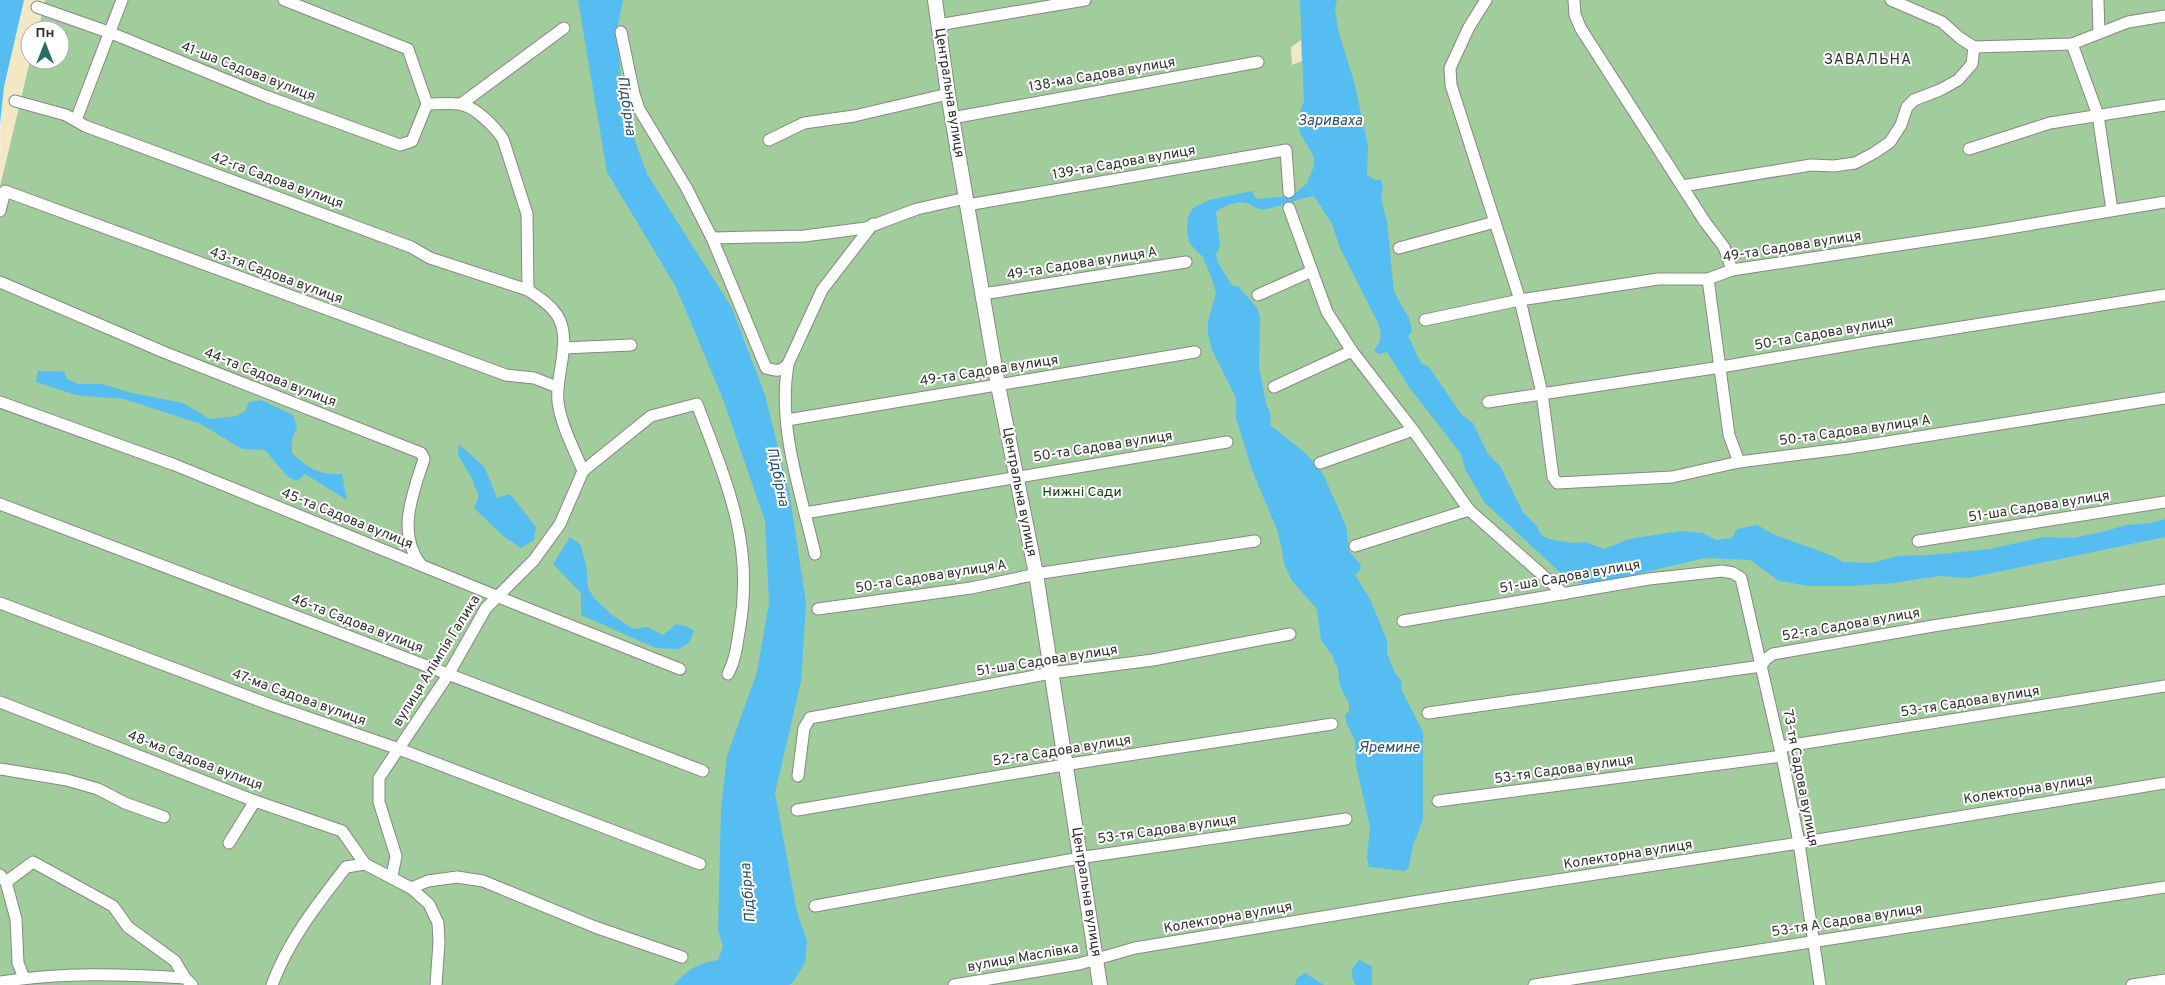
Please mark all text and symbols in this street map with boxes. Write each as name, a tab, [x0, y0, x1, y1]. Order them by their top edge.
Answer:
north arrow	[20, 20, 70, 70]
text: Пн	[36, 25, 54, 42]
street label: Центральна вулиця	[930, 27, 968, 159]
street label: 41-ша Садова вулиця	[178, 39, 318, 105]
district label: ЗАВАЛЬНА	[1824, 51, 1912, 70]
street label: 138-ма Садова вулиця	[1027, 54, 1177, 96]
water label: Підбірна	[612, 75, 640, 137]
water label: Зариваха	[1298, 112, 1362, 131]
street label: 139-та Садова вулиця	[1051, 142, 1197, 184]
street label: 42-га Садова вулиця	[208, 149, 346, 213]
street label: 49-та Садова вулиця	[1722, 228, 1862, 266]
street label: 43-тя Садова вулиця	[207, 244, 345, 308]
street label: 49-та Садова вулиця А	[1005, 244, 1159, 284]
street label: 50-та Садова вулиця	[1753, 313, 1895, 355]
street label: 44-та Садова вулиця	[201, 345, 339, 411]
street label: 49-та Садова вулиця	[919, 352, 1059, 390]
street label: 50-та Садова вулиця А	[1778, 412, 1932, 450]
street label: Центральна вулиця	[998, 426, 1040, 558]
street label: 50-та Садова вулиця	[1032, 428, 1174, 466]
water label: Підбірна	[761, 446, 793, 508]
park label: Нижні Сади	[1042, 484, 1122, 501]
street label: 45-та Садова вулиця	[279, 485, 415, 553]
street label: 51-ша Садова вулиця	[1967, 487, 2111, 527]
street label: 51-ша Садова вулиця	[1498, 556, 1642, 598]
street label: 50-та Садова вулиця А	[854, 557, 1008, 597]
street label: 46-та Садова вулиця	[289, 591, 425, 657]
street label: вулиця Алімпія Галика	[390, 592, 484, 730]
street label: 52-га Садова вулиця	[1781, 604, 1921, 646]
street label: 51-ша Садова вулиця	[975, 641, 1119, 681]
street label: 47-ма Садова вулиця	[230, 666, 368, 730]
street label: 53-тя Садова вулиця	[1899, 683, 2041, 721]
street label: 73-тя Садова вулиця	[1778, 708, 1822, 848]
street label: 48-ма Садова вулиця	[125, 727, 265, 795]
street label: 52-га Садова вулиця	[992, 732, 1132, 770]
water label: Яремине	[1358, 739, 1420, 758]
street label: 53-тя Садова вулиця	[1493, 752, 1635, 788]
street label: Колекторна вулиця	[1962, 771, 2094, 809]
street label: 53-тя Садова вулиця	[1096, 812, 1238, 848]
street label: Центральна вулиця	[1067, 826, 1105, 958]
street label: Колекторна вулиця	[1562, 836, 1694, 874]
water label: Підбірна	[737, 862, 761, 924]
street label: Колекторна вулиця	[1162, 898, 1294, 938]
street label: 53-тя А Садова вулиця	[1770, 901, 1924, 941]
street label: вулиця Маслівка	[966, 940, 1080, 976]

